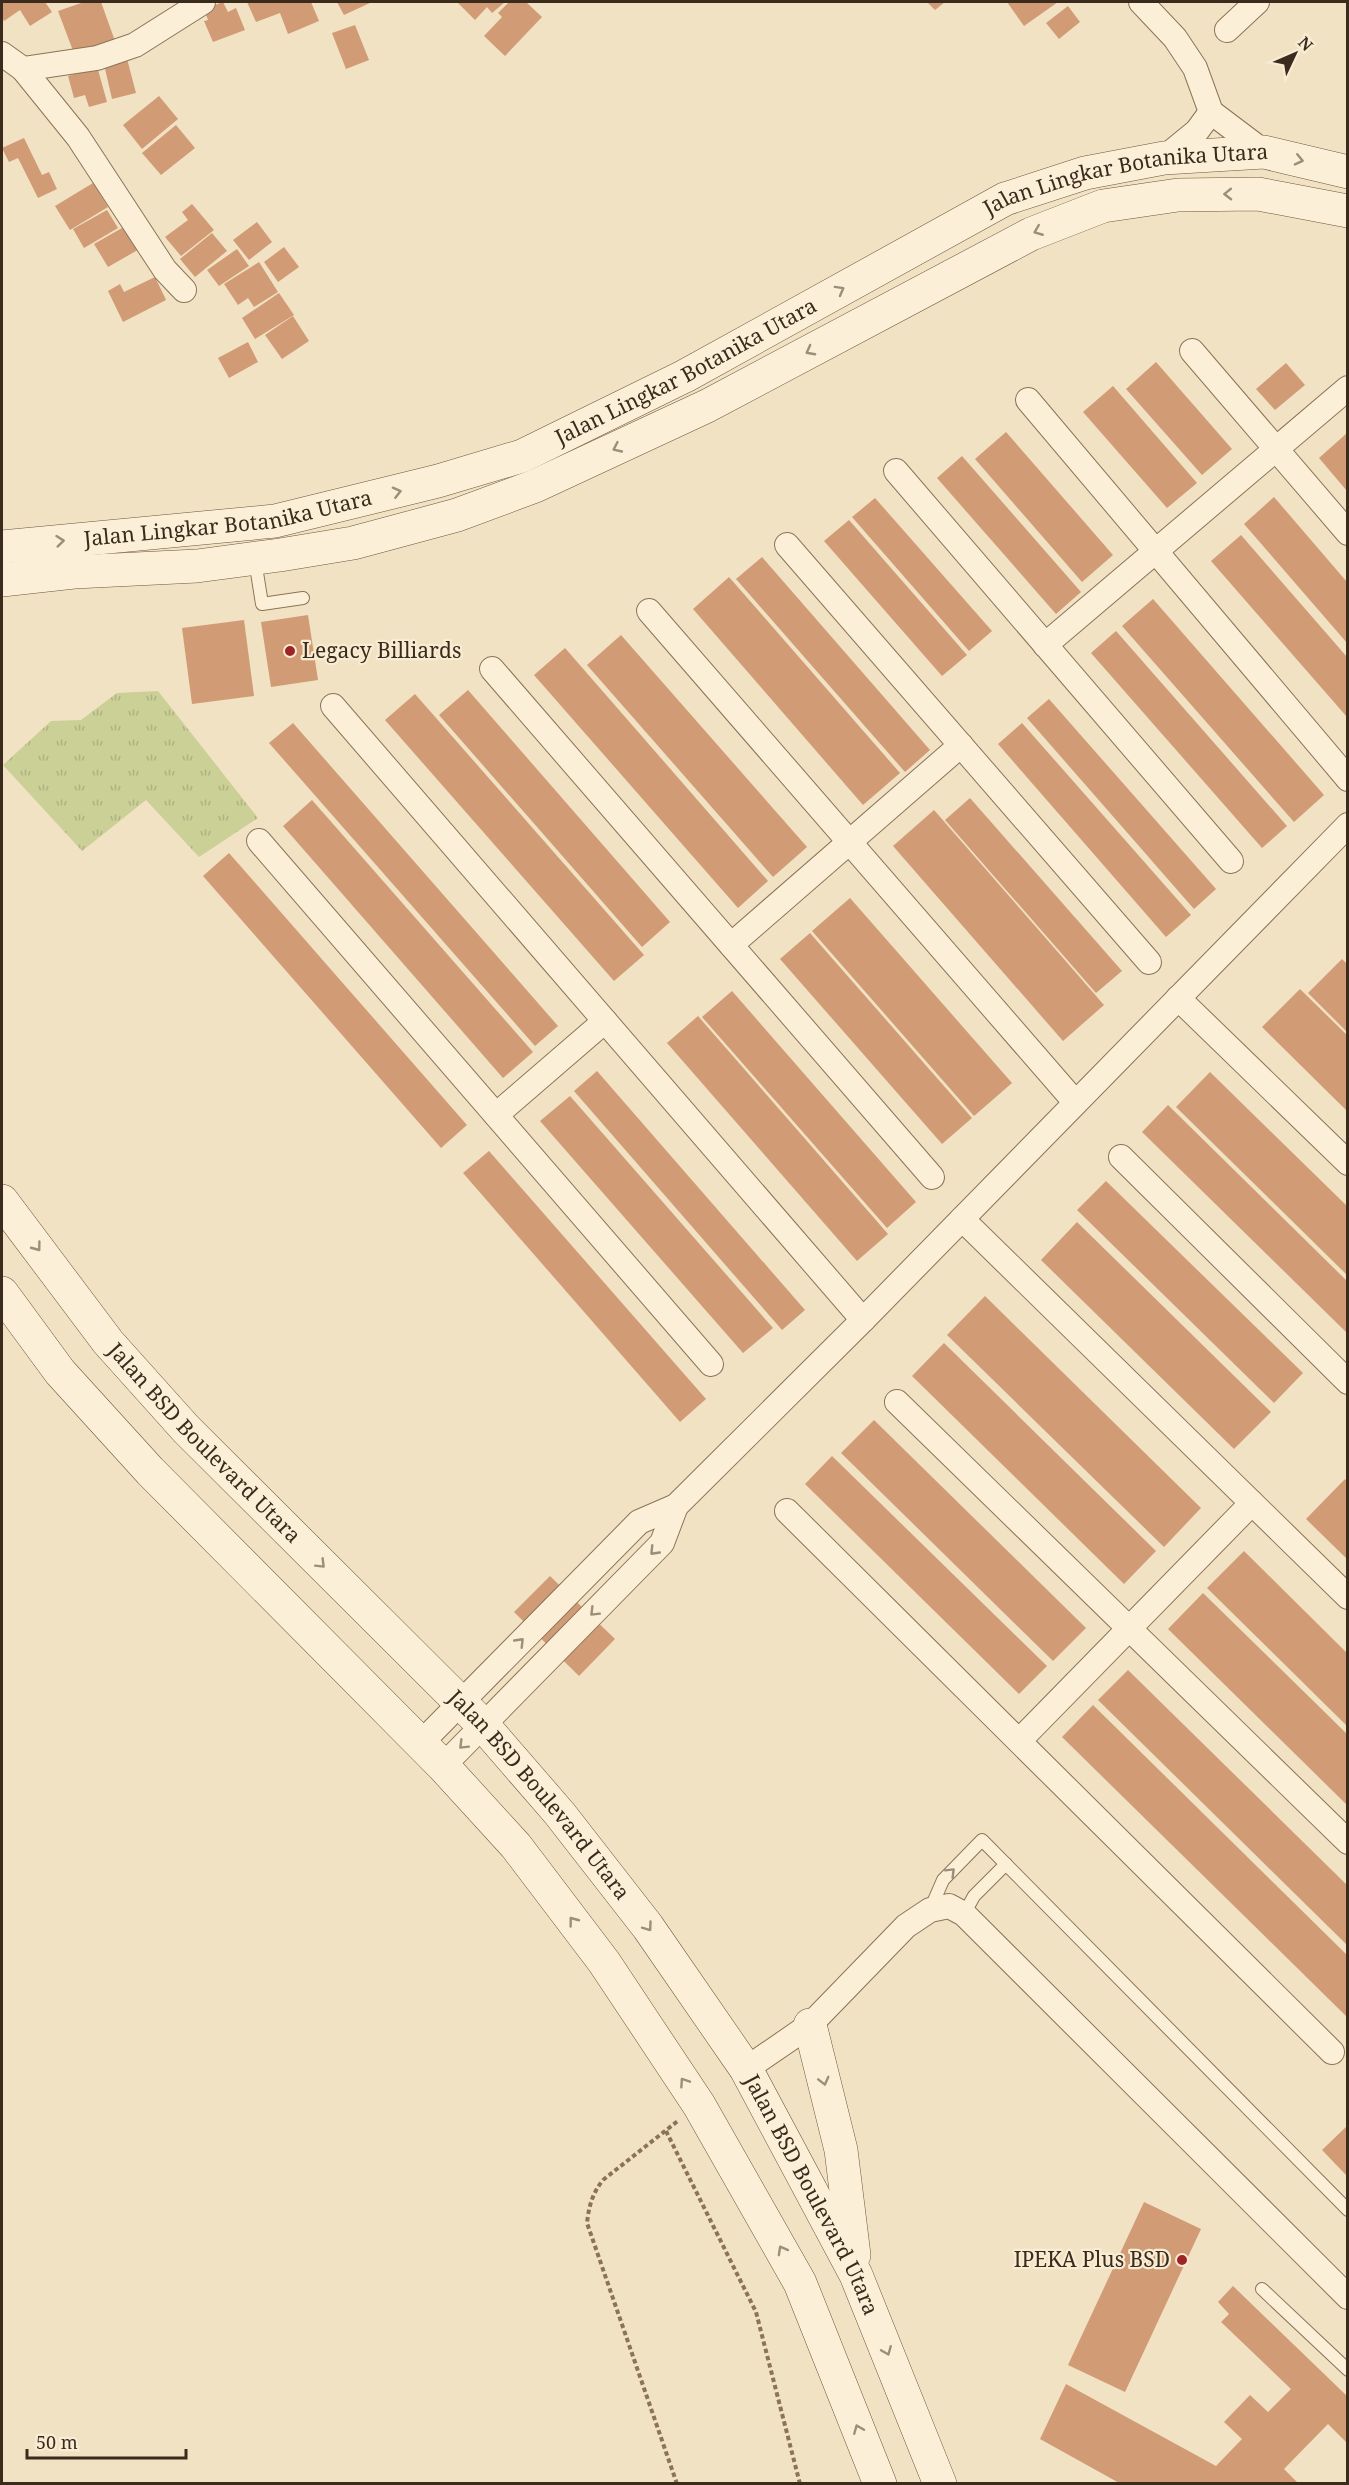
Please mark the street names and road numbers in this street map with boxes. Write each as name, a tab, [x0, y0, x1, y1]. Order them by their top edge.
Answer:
street label: Jalan Lingkar Botanika Utara	[977, 137, 1269, 222]
street label: Jalan Lingkar Botanika Utara	[549, 291, 821, 451]
street label: Jalan Lingkar Botanika Utara	[81, 483, 375, 552]
street label: Jalan BSD Boulevard Utara	[102, 1336, 307, 1549]
street label: Jalan BSD Boulevard Utara	[442, 1682, 637, 1905]
street label: Jalan BSD Boulevard Utara	[738, 2068, 886, 2319]

